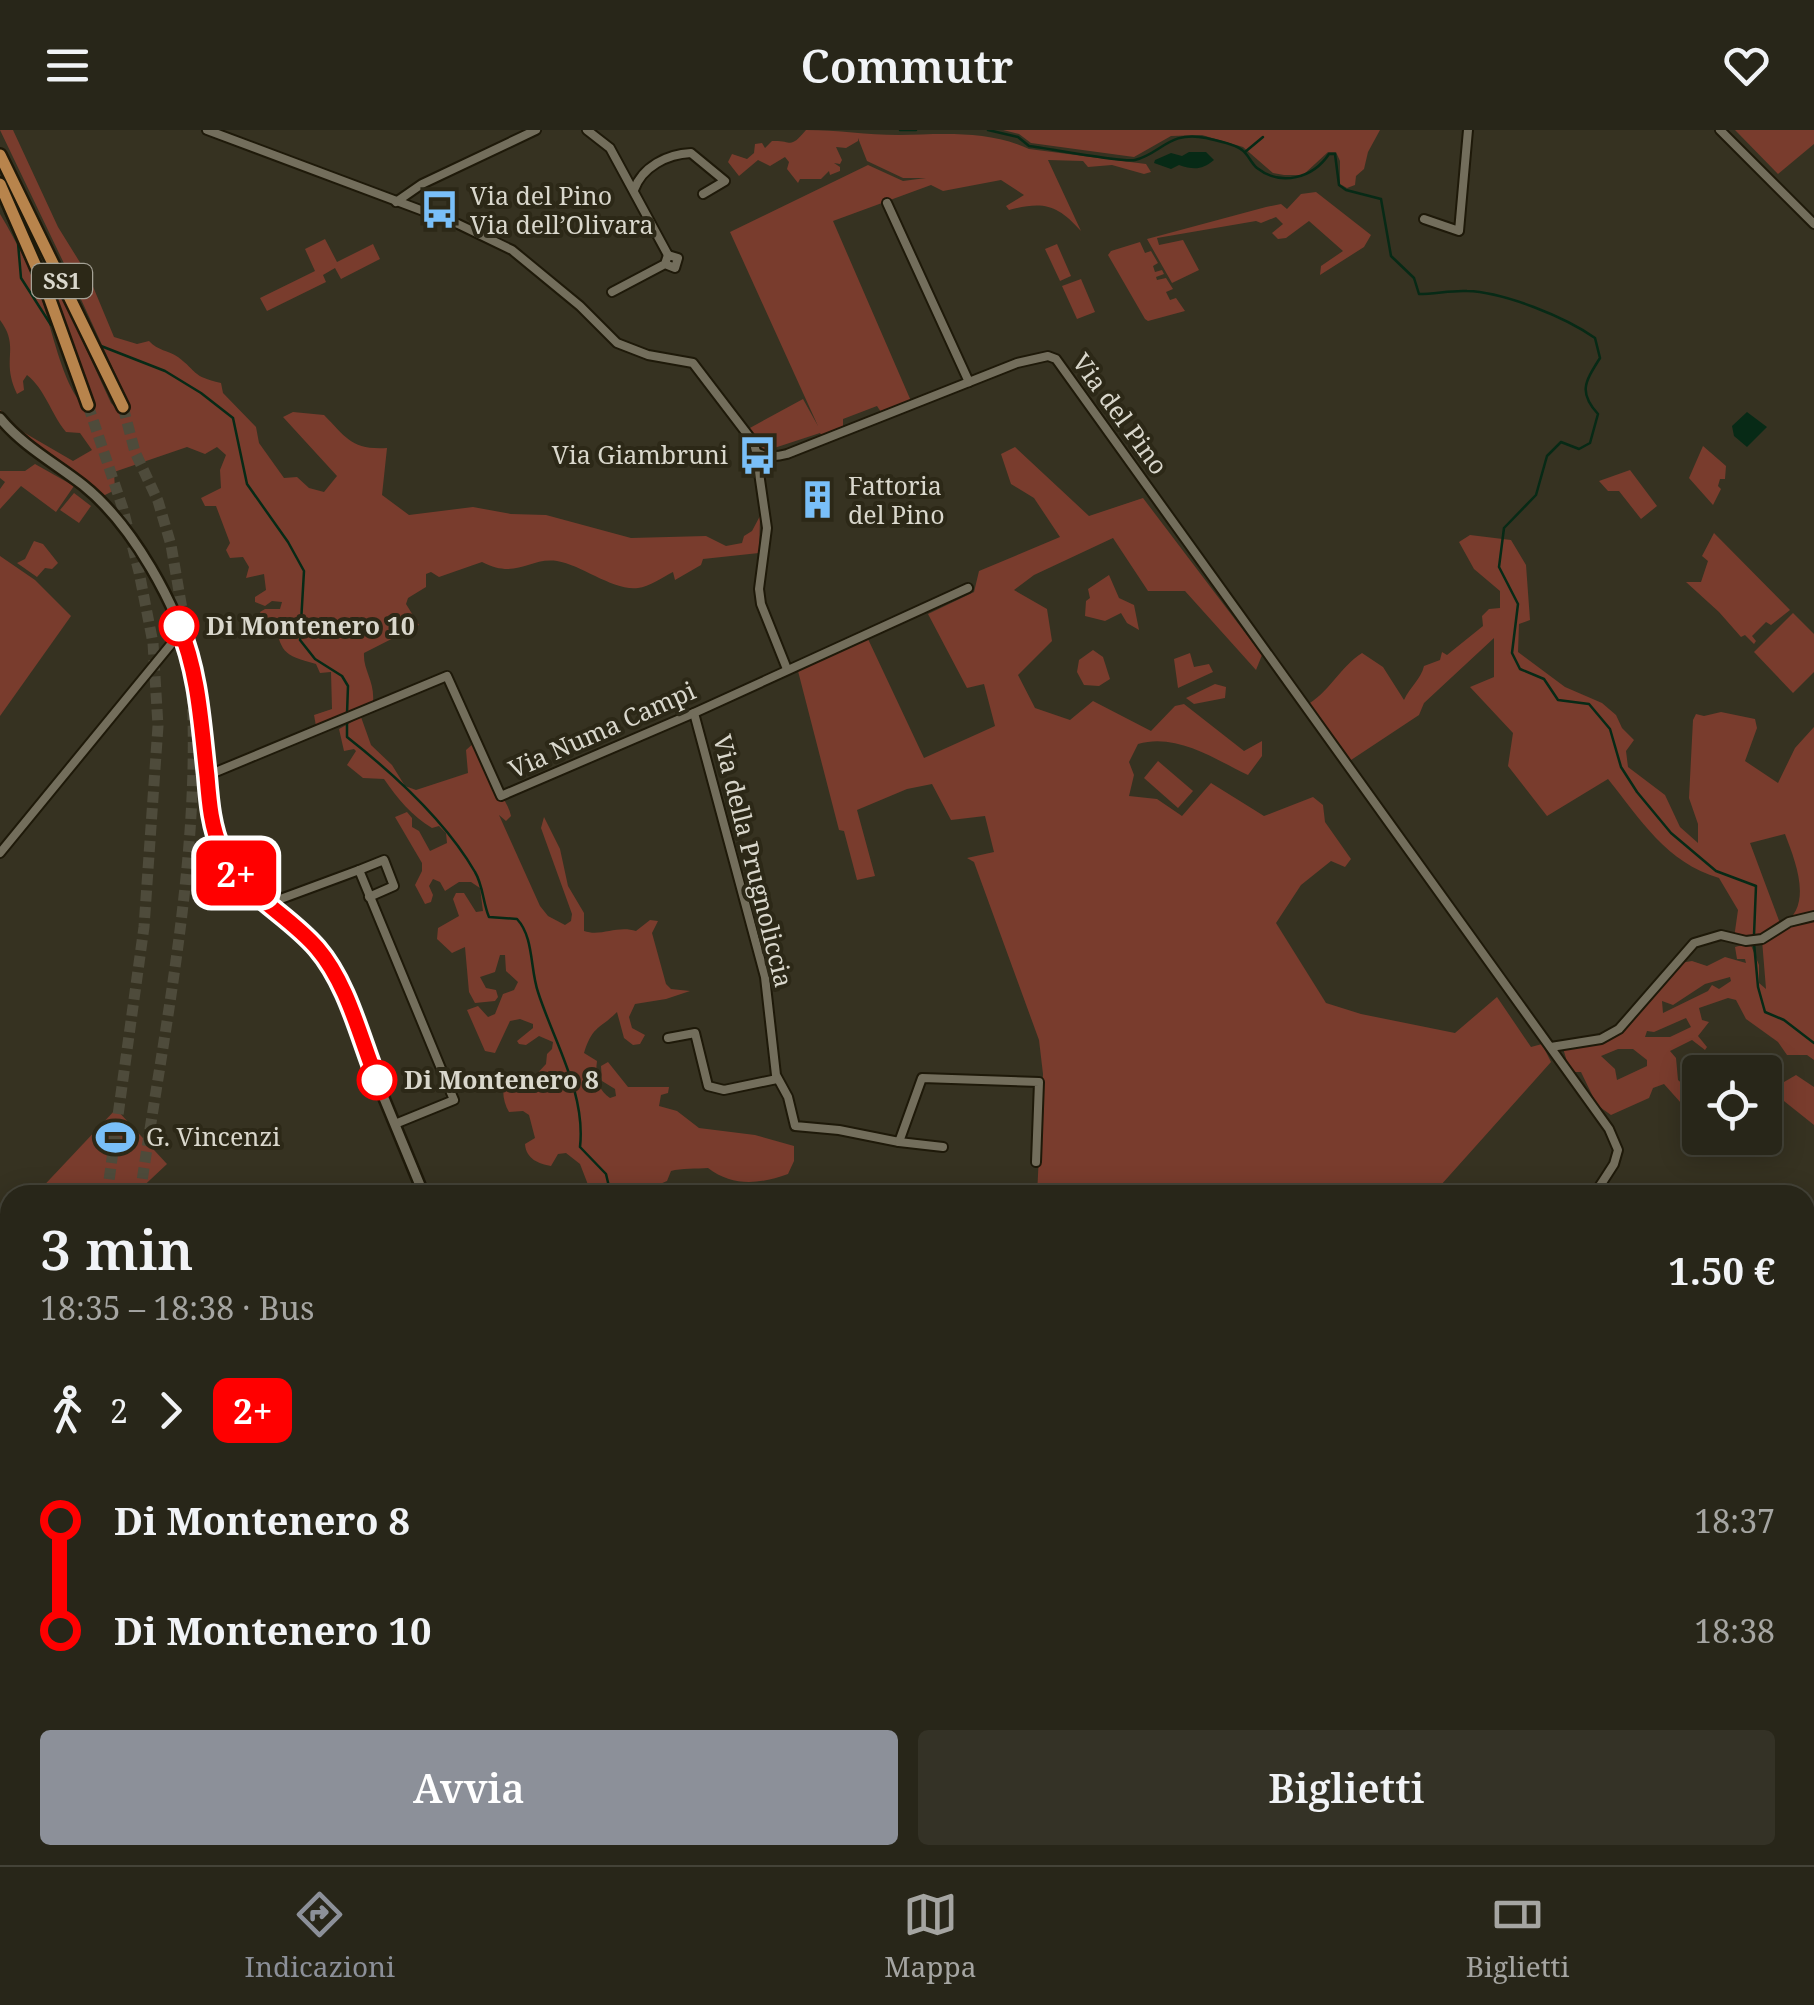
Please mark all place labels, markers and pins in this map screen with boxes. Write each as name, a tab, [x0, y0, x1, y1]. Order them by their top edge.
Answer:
place label: Via del Pino Via dell’Olivara	[470, 178, 654, 241]
bus stop icon: Via del Pino Via dell’Olivara	[419, 189, 461, 231]
bus stop icon: Via Giambruni	[737, 434, 779, 476]
place label: Via Giambruni	[552, 437, 728, 471]
place label: Fattoria del Pino	[848, 468, 945, 531]
building icon: Fattoria del Pino	[797, 479, 839, 521]
marker: Di Montenero 10	[160, 607, 198, 645]
place label: Di Montenero 10	[206, 608, 415, 642]
marker: Di Montenero 8	[358, 1061, 396, 1099]
place label: Di Montenero 8	[404, 1062, 599, 1096]
sports icon: G. Vincenzi	[95, 1116, 137, 1158]
place label: G. Vincenzi	[146, 1119, 280, 1153]

